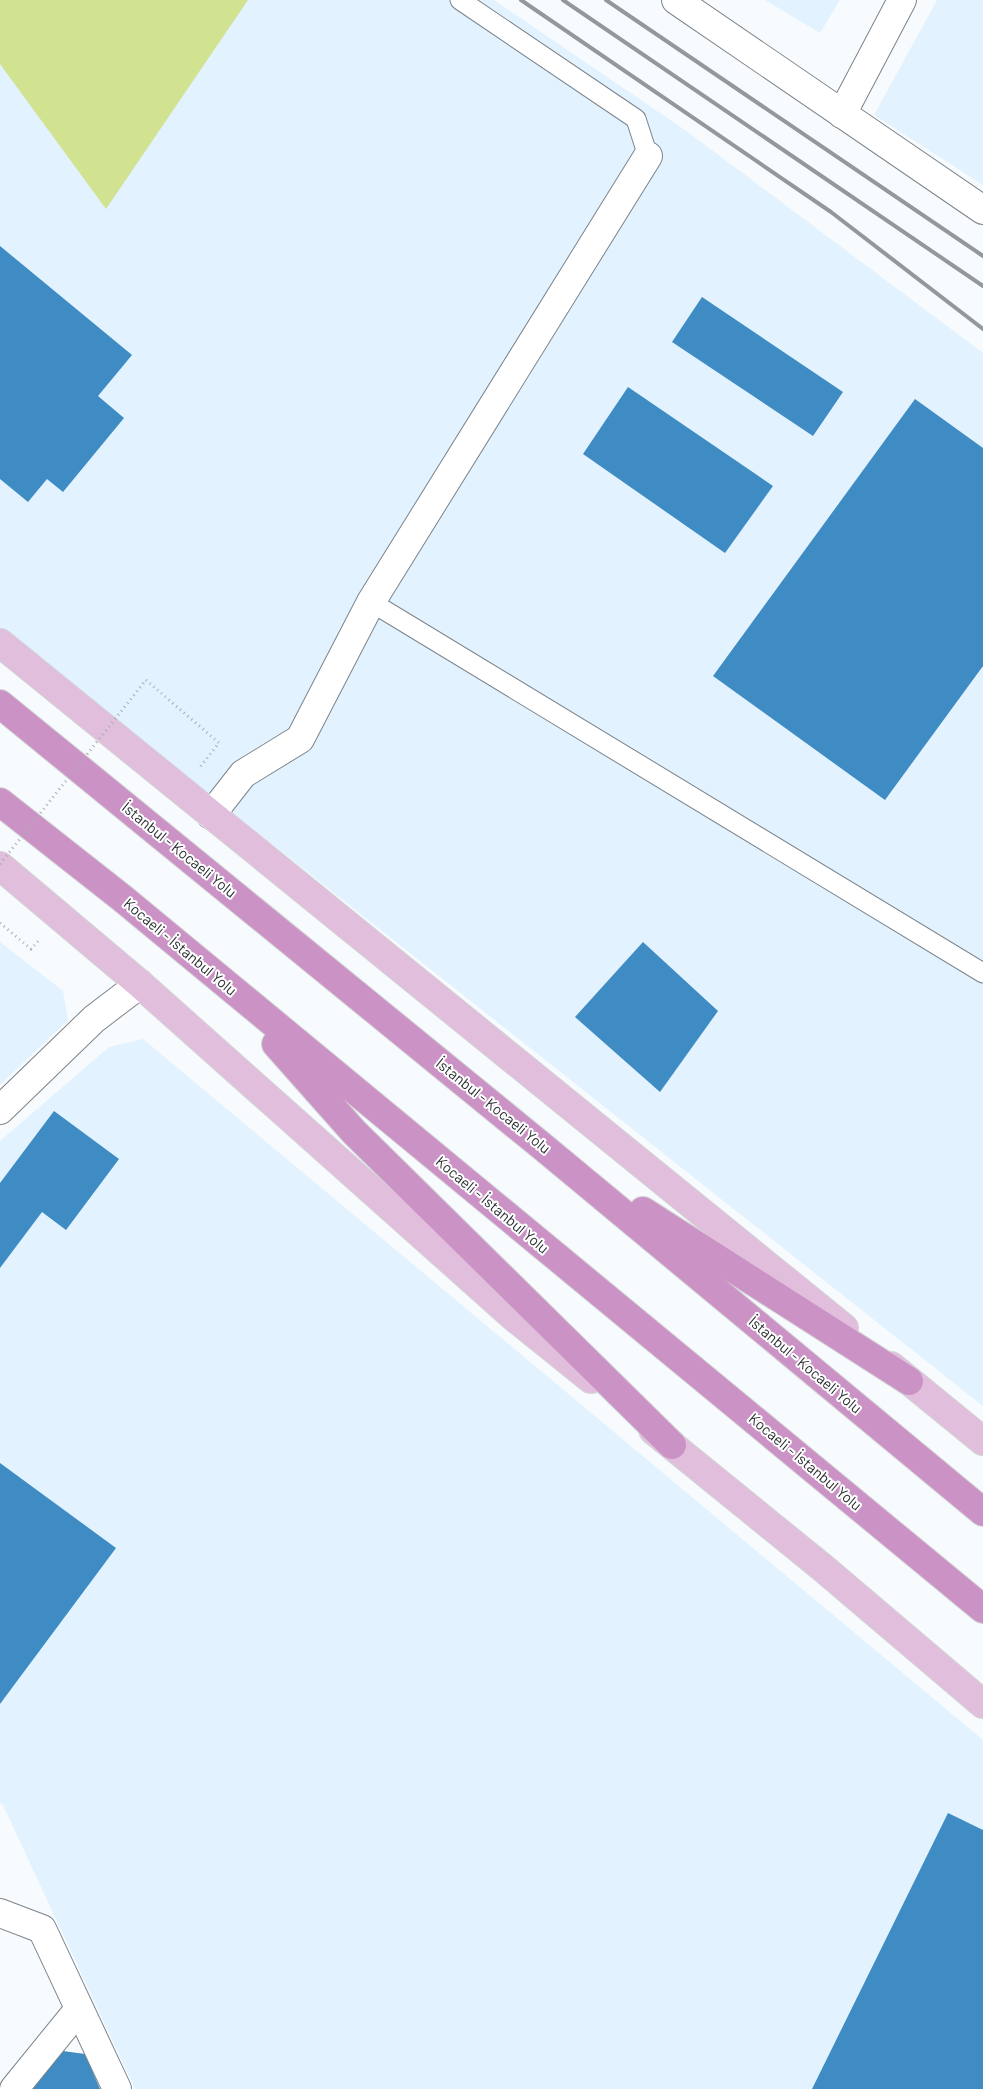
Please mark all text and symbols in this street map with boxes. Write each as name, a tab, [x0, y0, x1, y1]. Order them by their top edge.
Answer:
street label: İstanbul - Kocaeli Yolu	[119, 798, 240, 901]
street label: Kocaeli - İstanbul Yolu	[120, 894, 241, 999]
street label: İstanbul - Kocaeli Yolu	[433, 1054, 554, 1157]
street label: Kocaeli - İstanbul Yolu	[432, 1152, 553, 1257]
street label: İstanbul - Kocaeli Yolu	[745, 1312, 866, 1417]
street label: Kocaeli - İstanbul Yolu	[745, 1409, 866, 1514]

